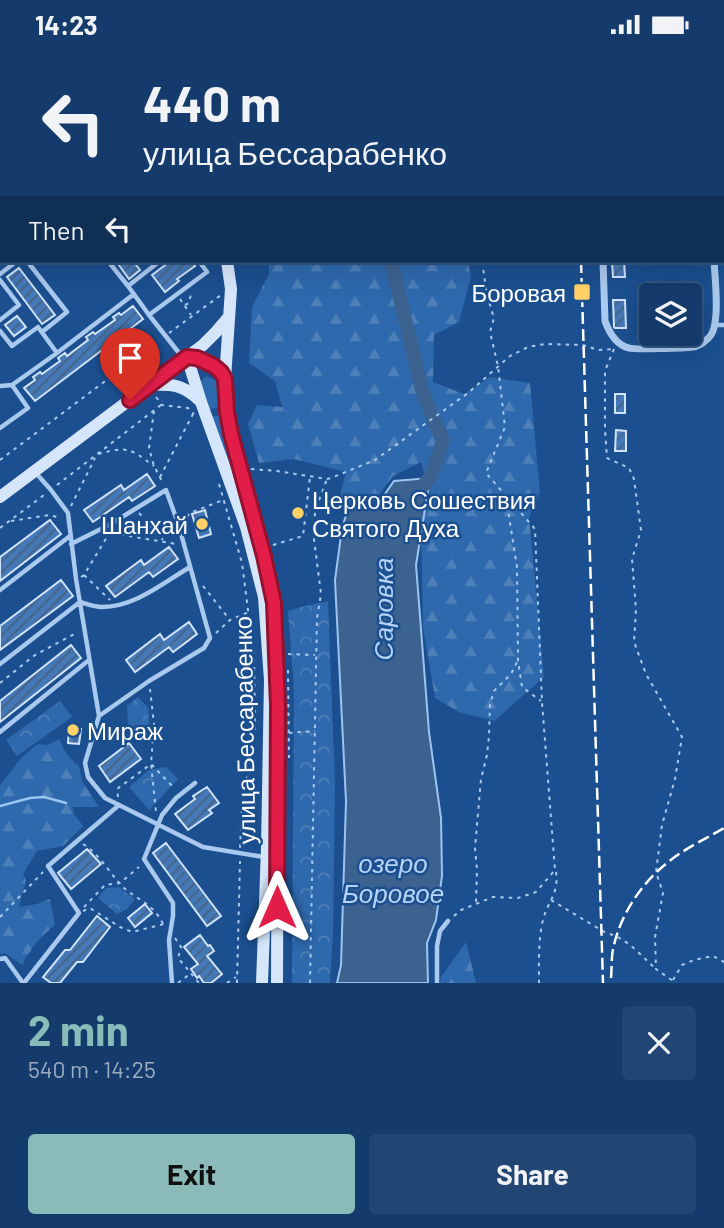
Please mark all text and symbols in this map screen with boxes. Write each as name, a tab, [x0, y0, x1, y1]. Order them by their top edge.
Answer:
text: 14:23	[35, 9, 98, 40]
text: 440 m	[143, 73, 281, 132]
icon: left	[28, 77, 119, 168]
text: улица Бессарабенко	[143, 133, 447, 171]
icon: left	[99, 210, 137, 248]
text: Then	[28, 214, 85, 245]
place label: Боровая	[471, 278, 566, 307]
marker: Боровая	[572, 282, 592, 302]
map controls	[639, 283, 702, 346]
button: layers	[639, 283, 702, 346]
pin	[100, 328, 160, 400]
icon: arrive	[111, 339, 149, 377]
place label: Церковь Сошествия Святого Духа	[312, 485, 536, 542]
marker: Церковь Сошествия Святого Духа	[290, 505, 306, 521]
place label: Шанхай	[101, 510, 188, 539]
marker: Шанхай	[194, 516, 210, 532]
water label: Саровка	[367, 558, 398, 660]
street label: улица Бессарабенко	[228, 616, 260, 844]
place label: Мираж	[87, 716, 163, 745]
marker: Мираж	[65, 722, 81, 738]
water label: озеро Боровое	[342, 847, 444, 908]
position arrow	[240, 870, 314, 944]
text: 2 min	[28, 1004, 129, 1054]
button: close	[622, 1006, 696, 1080]
text: 540 m · 14:25	[28, 1055, 156, 1083]
button: Exit	[28, 1134, 355, 1214]
button: Share	[369, 1134, 696, 1214]

